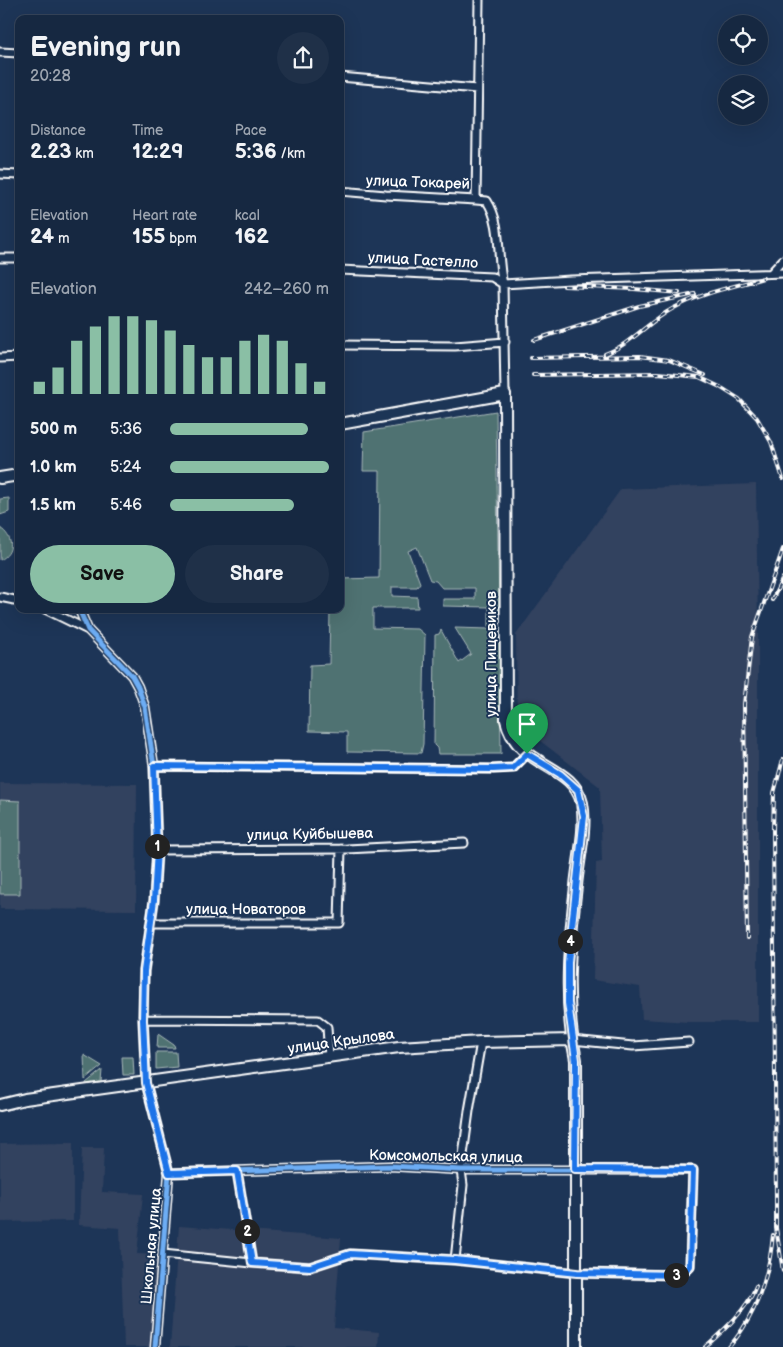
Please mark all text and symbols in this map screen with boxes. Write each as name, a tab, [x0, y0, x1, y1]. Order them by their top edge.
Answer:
map controls	[718, 15, 768, 125]
button: locate	[718, 15, 768, 65]
text: Evening run	[30, 31, 181, 64]
button: share	[277, 32, 329, 84]
text: 20:28	[30, 67, 71, 86]
button: layers	[718, 75, 768, 125]
text: Distance	[30, 122, 86, 139]
text: Time	[132, 122, 163, 139]
text: Pace	[235, 122, 267, 139]
text: 2.23	[30, 139, 72, 164]
text: 12:29	[132, 139, 184, 164]
text: 5:36	[235, 139, 277, 164]
text: km	[72, 145, 94, 162]
text: /km	[277, 145, 305, 162]
street label: улица Токарей	[366, 171, 470, 194]
text: Elevation	[30, 207, 88, 224]
text: Heart rate	[132, 207, 197, 224]
text: kcal	[235, 207, 260, 224]
text: 24	[30, 224, 54, 249]
text: 155	[132, 224, 165, 249]
text: 162	[235, 224, 269, 249]
text: m	[54, 230, 70, 247]
text: bpm	[165, 230, 197, 247]
street label: улица Гастелло	[367, 248, 479, 273]
text: Elevation	[30, 280, 97, 299]
text: 242–260 m	[244, 280, 329, 299]
text: 500 m	[30, 420, 77, 439]
text: 5:36	[110, 420, 142, 439]
text: 1.0 km	[30, 458, 77, 477]
text: 5:24	[110, 458, 141, 477]
text: 1.5 km	[30, 496, 76, 515]
text: 5:46	[110, 496, 142, 515]
button: Save	[30, 545, 175, 603]
button: Share	[185, 545, 329, 603]
street label: улица Пищевиков	[482, 591, 501, 717]
pin	[506, 703, 548, 754]
icon: arrive	[513, 710, 541, 738]
street label: улица Куйбышева	[247, 824, 373, 845]
pin: 1	[144, 834, 170, 858]
text: 1	[155, 838, 160, 855]
street label: улица Новаторов	[186, 900, 306, 919]
pin: 4	[558, 928, 582, 954]
text: 4	[566, 933, 575, 950]
street label: улица Крылова	[286, 1025, 396, 1058]
street label: Комсомольская улица	[369, 1146, 523, 1167]
street label: Школьная улица	[137, 1187, 166, 1305]
pin: 2	[234, 1218, 260, 1244]
text: 2	[243, 1223, 252, 1240]
pin: 3	[664, 1262, 688, 1288]
text: 3	[672, 1267, 681, 1284]

